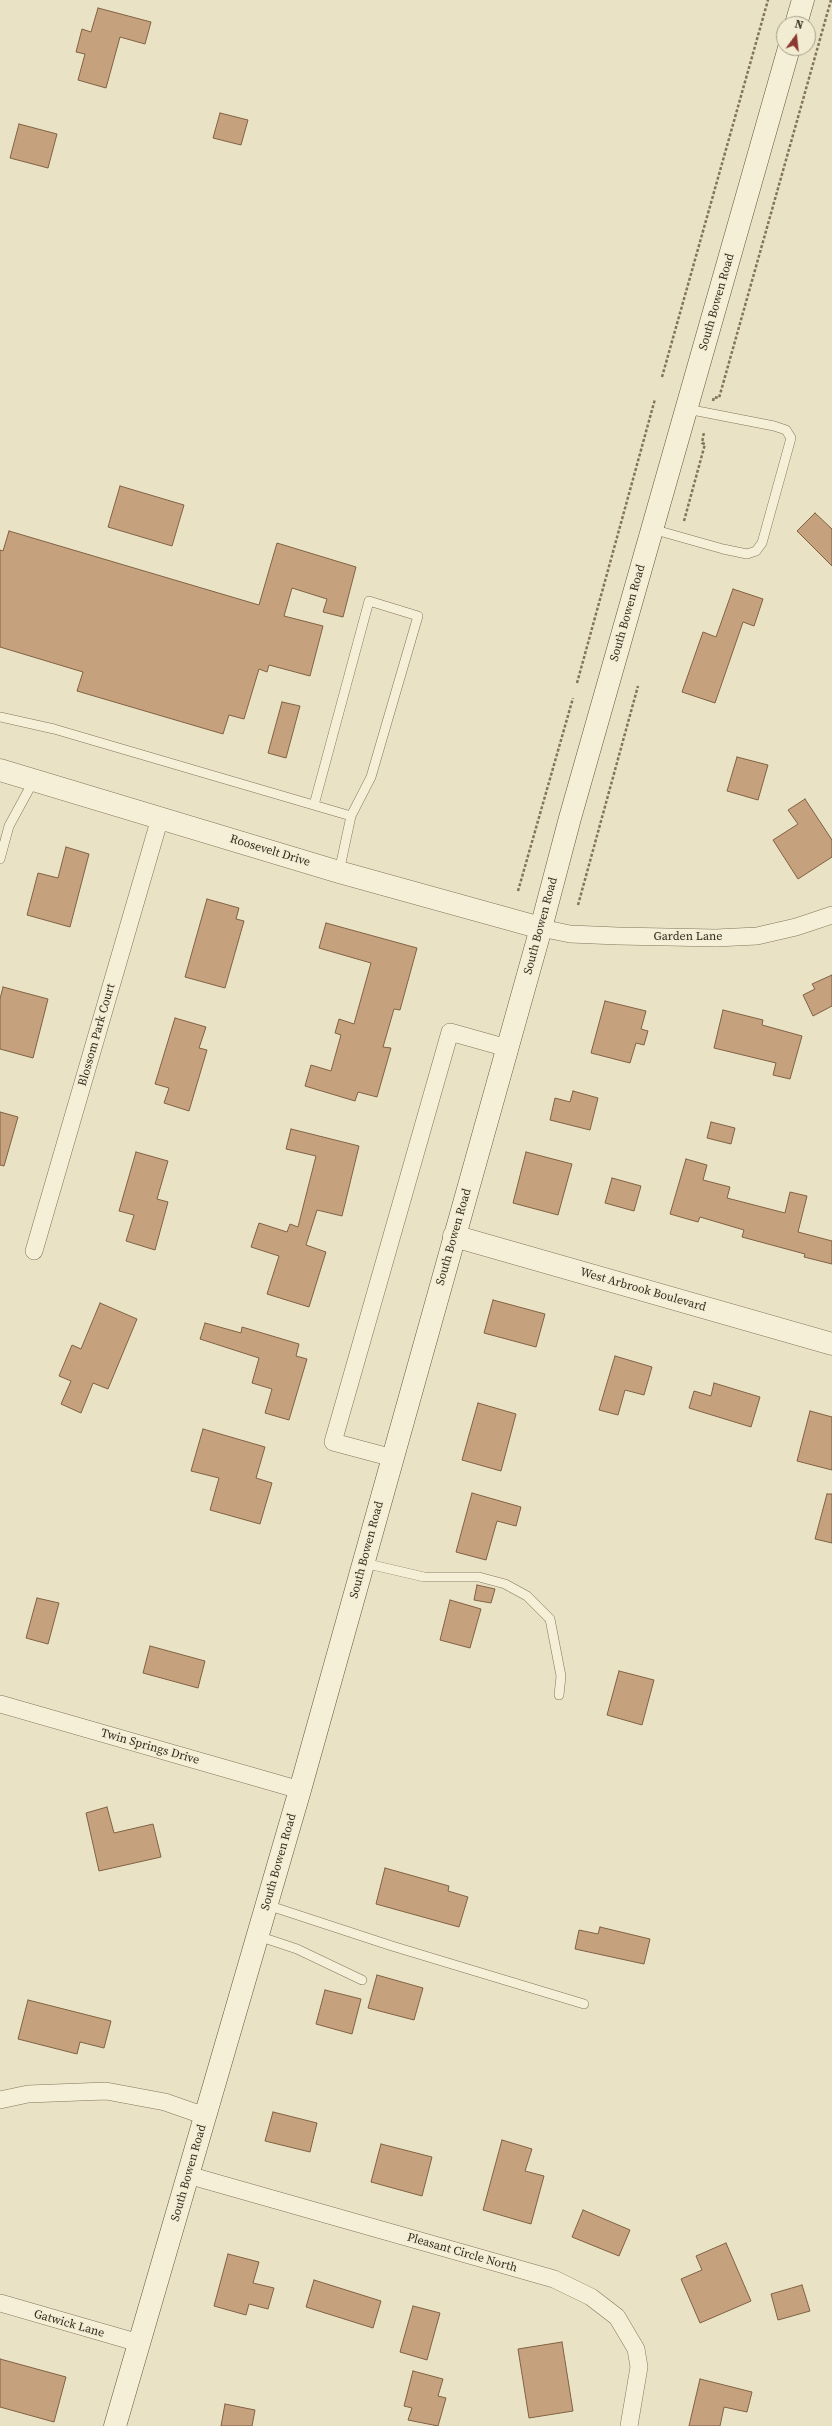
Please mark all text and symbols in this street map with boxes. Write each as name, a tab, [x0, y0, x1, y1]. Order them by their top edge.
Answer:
north arrow	[776, 16, 816, 56]
text: N	[793, 17, 805, 33]
street label: South Bowen Road	[696, 252, 738, 352]
street label: South Bowen Road	[607, 563, 649, 663]
street label: Roosevelt Drive	[228, 832, 312, 870]
street label: South Bowen Road	[521, 876, 561, 976]
street label: Garden Lane	[654, 930, 722, 944]
street label: Blossom Park Court	[75, 982, 119, 1088]
street label: South Bowen Road	[433, 1187, 475, 1287]
street label: West Arbrook Boulevard	[578, 1265, 708, 1315]
street label: South Bowen Road	[347, 1500, 387, 1600]
street label: Twin Springs Drive	[99, 1726, 201, 1768]
street label: South Bowen Road	[258, 1812, 300, 1912]
street label: South Bowen Road	[168, 2123, 210, 2223]
street label: Pleasant Circle North	[405, 2230, 519, 2276]
street label: Gatwick Lane	[32, 2307, 106, 2341]

